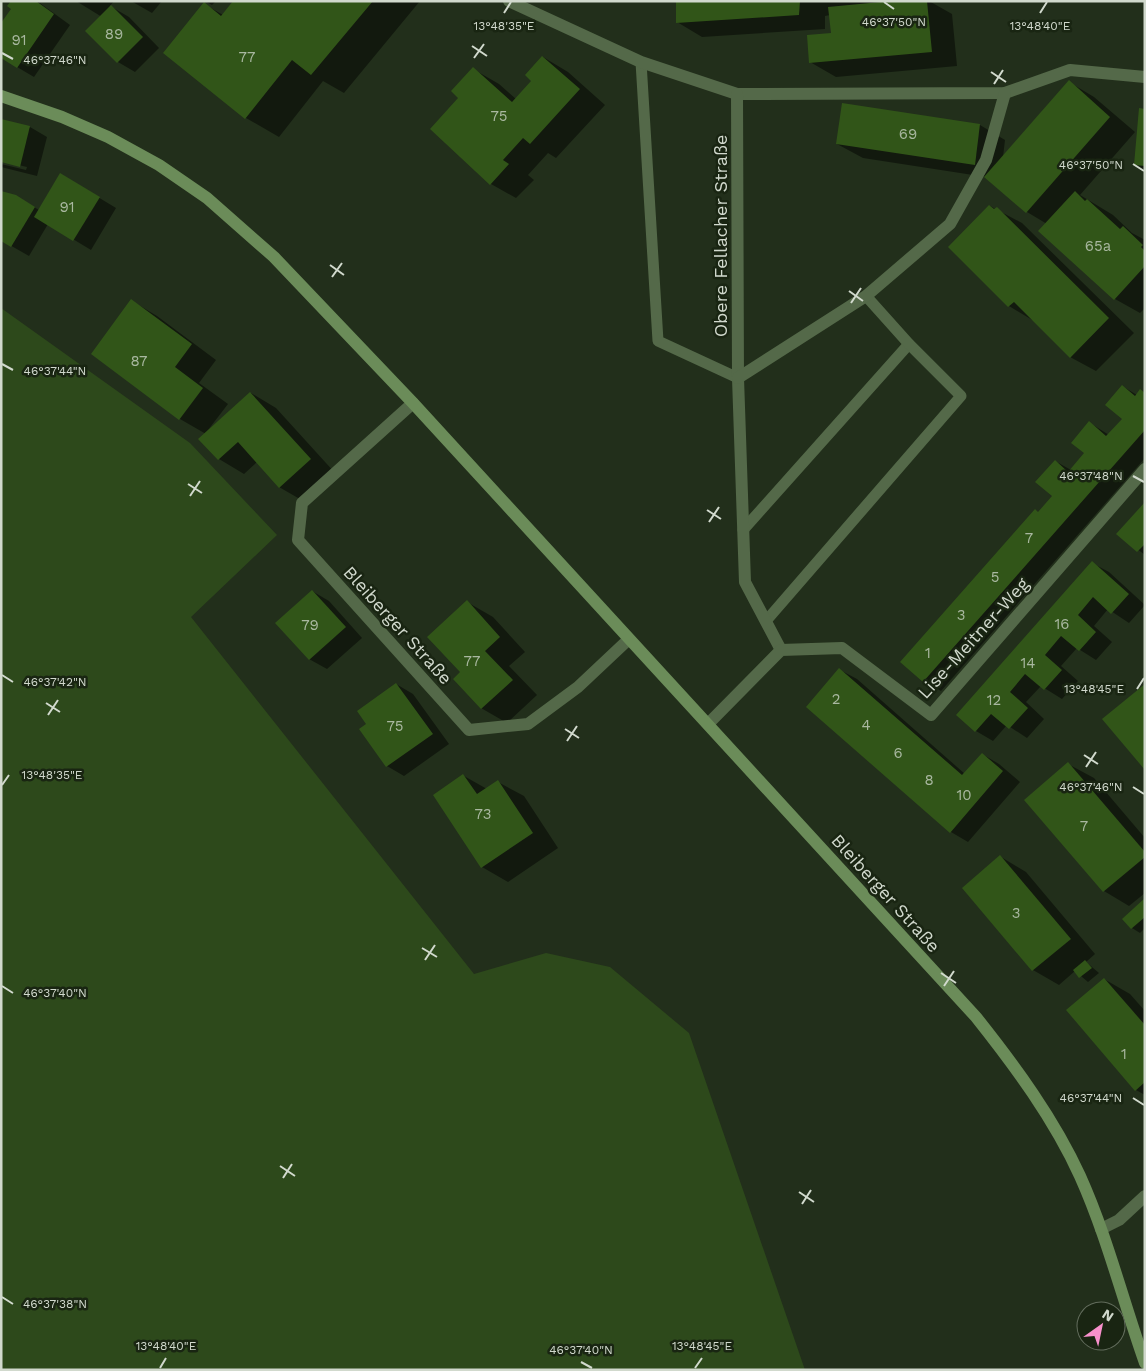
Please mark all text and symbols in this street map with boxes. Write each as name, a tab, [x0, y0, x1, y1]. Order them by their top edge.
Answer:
text: 46°37'50"N	[862, 15, 926, 29]
text: 13°48'35"E	[474, 19, 535, 33]
text: 13°48'40"E	[1010, 19, 1071, 33]
house number: 89	[105, 25, 123, 43]
house number: 91	[11, 31, 27, 49]
house number: 77	[239, 48, 255, 66]
text: 46°37'46"N	[23, 53, 87, 67]
house number: 75	[490, 107, 508, 125]
house number: 69	[899, 125, 917, 143]
street label: Obere Fellacher Straße	[710, 135, 731, 337]
text: 46°37'50"N	[1059, 158, 1123, 172]
house number: 91	[59, 198, 75, 216]
house number: 65a	[1085, 237, 1112, 255]
house number: 87	[130, 352, 148, 370]
text: 46°37'44"N	[24, 364, 86, 378]
text: 46°37'48"N	[1059, 469, 1123, 483]
house number: 7	[1025, 529, 1033, 547]
street label: Bleiberger Straße	[339, 562, 457, 688]
house number: 5	[991, 568, 999, 586]
street label: Lise-Meitner-Weg	[913, 573, 1033, 703]
house number: 3	[957, 606, 965, 624]
house number: 16	[1055, 615, 1069, 633]
house number: 79	[301, 616, 319, 634]
house number: 1	[925, 644, 931, 662]
house number: 77	[464, 652, 480, 670]
house number: 14	[1020, 654, 1036, 672]
text: 46°37'42"N	[23, 675, 87, 689]
text: 13°48'45"E	[1064, 682, 1124, 696]
house number: 2	[832, 690, 840, 708]
house number: 12	[987, 691, 1001, 709]
house number: 4	[861, 716, 871, 734]
house number: 75	[386, 717, 404, 735]
house number: 6	[893, 744, 903, 762]
text: 13°48'35"E	[22, 768, 83, 782]
house number: 8	[924, 771, 934, 789]
text: 46°37'46"N	[1059, 780, 1123, 794]
house number: 10	[956, 786, 972, 804]
house number: 73	[474, 805, 492, 823]
house number: 7	[1080, 817, 1088, 835]
street label: Bleiberger Straße	[827, 830, 945, 956]
house number: 3	[1012, 904, 1020, 922]
text: 46°37'40"N	[23, 986, 87, 1000]
house number: 1	[1121, 1045, 1127, 1063]
text: 46°37'44"N	[1060, 1091, 1122, 1105]
text: 46°37'38"N	[23, 1297, 87, 1311]
north arrow	[1076, 1301, 1126, 1351]
text: N	[1099, 1306, 1117, 1325]
text: 13°48'40"E	[136, 1339, 197, 1353]
text: 13°48'45"E	[672, 1339, 732, 1353]
text: 46°37'40"N	[549, 1343, 613, 1357]

